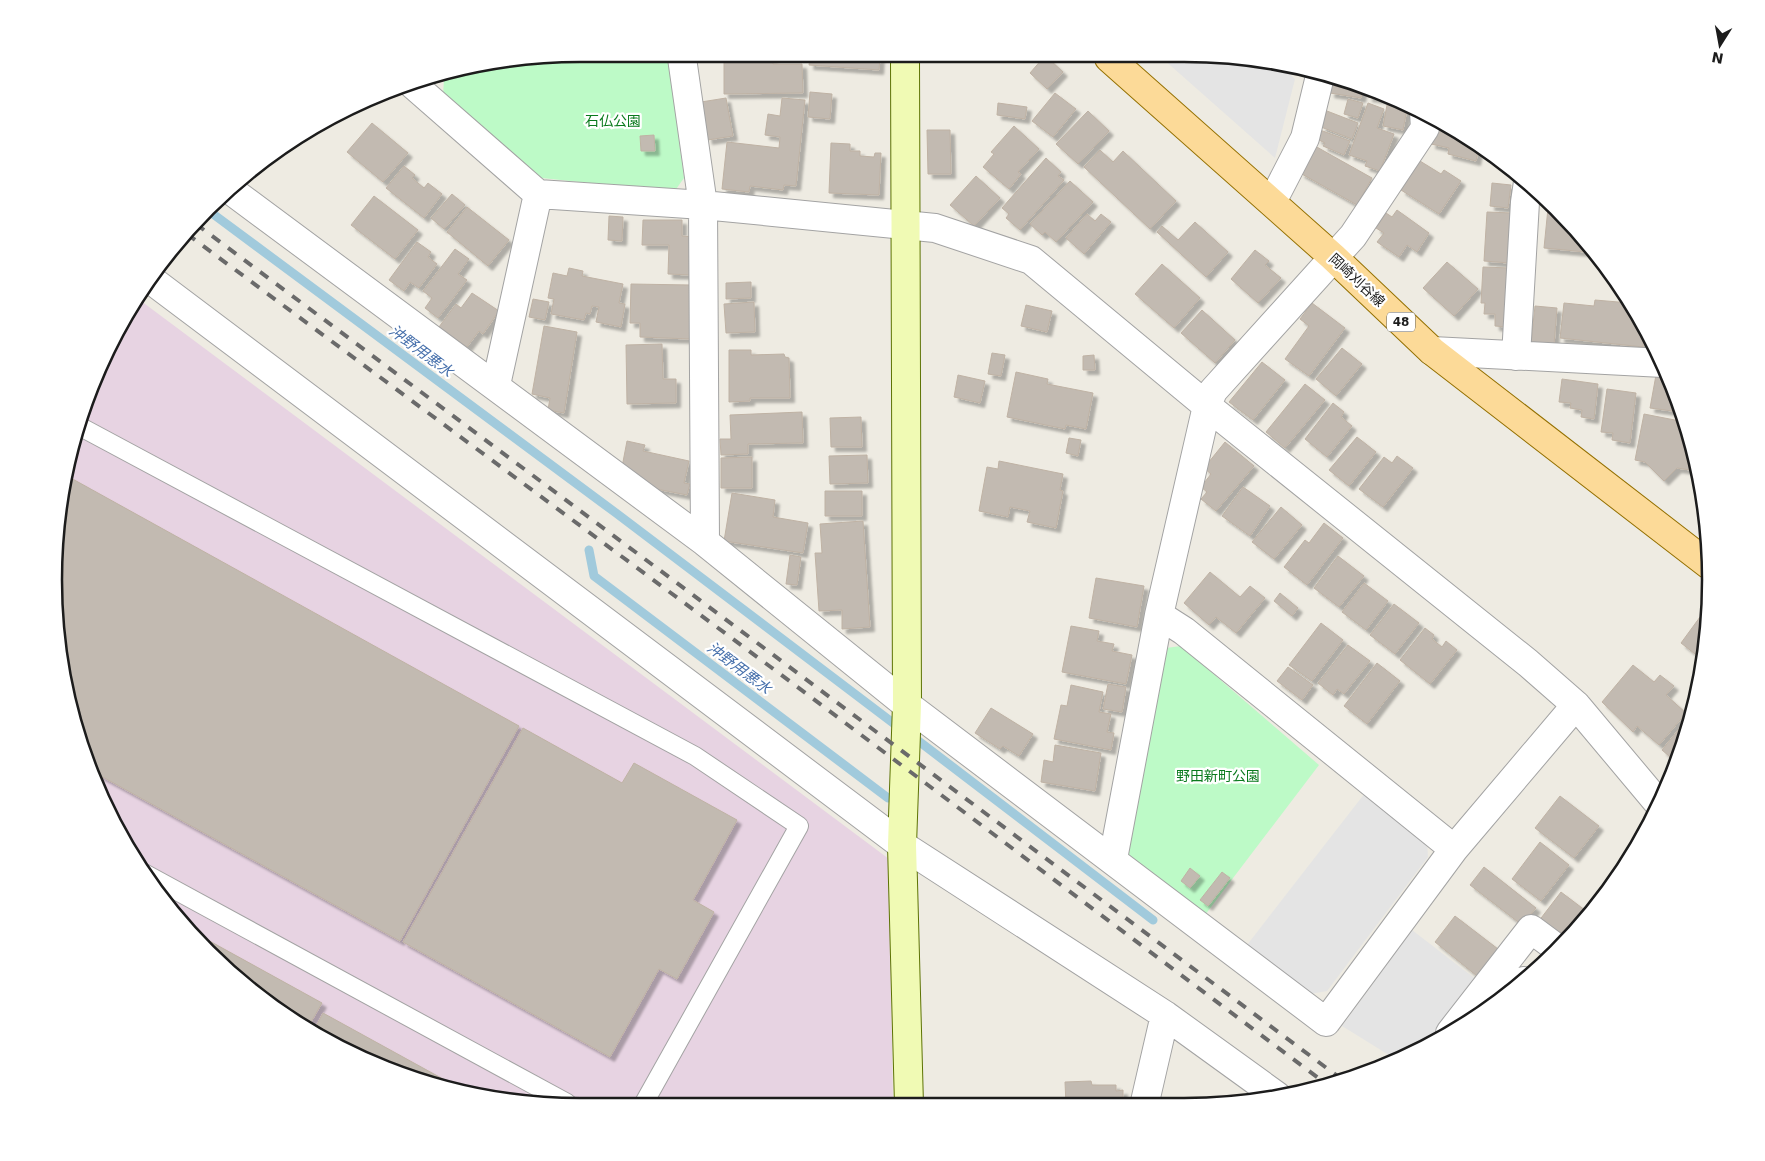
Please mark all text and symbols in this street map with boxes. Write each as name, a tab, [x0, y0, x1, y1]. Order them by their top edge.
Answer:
north arrow	[1695, 20, 1745, 70]
text: N	[1710, 49, 1725, 67]
park label: 石仏公園	[585, 113, 641, 129]
street label: 岡崎刈谷線	[1326, 250, 1388, 310]
road number: 48	[1387, 313, 1415, 332]
water label: 沖野用悪水	[386, 321, 458, 382]
water label: 沖野用悪水	[704, 638, 776, 699]
park label: 野田新町公園	[1176, 768, 1260, 784]

